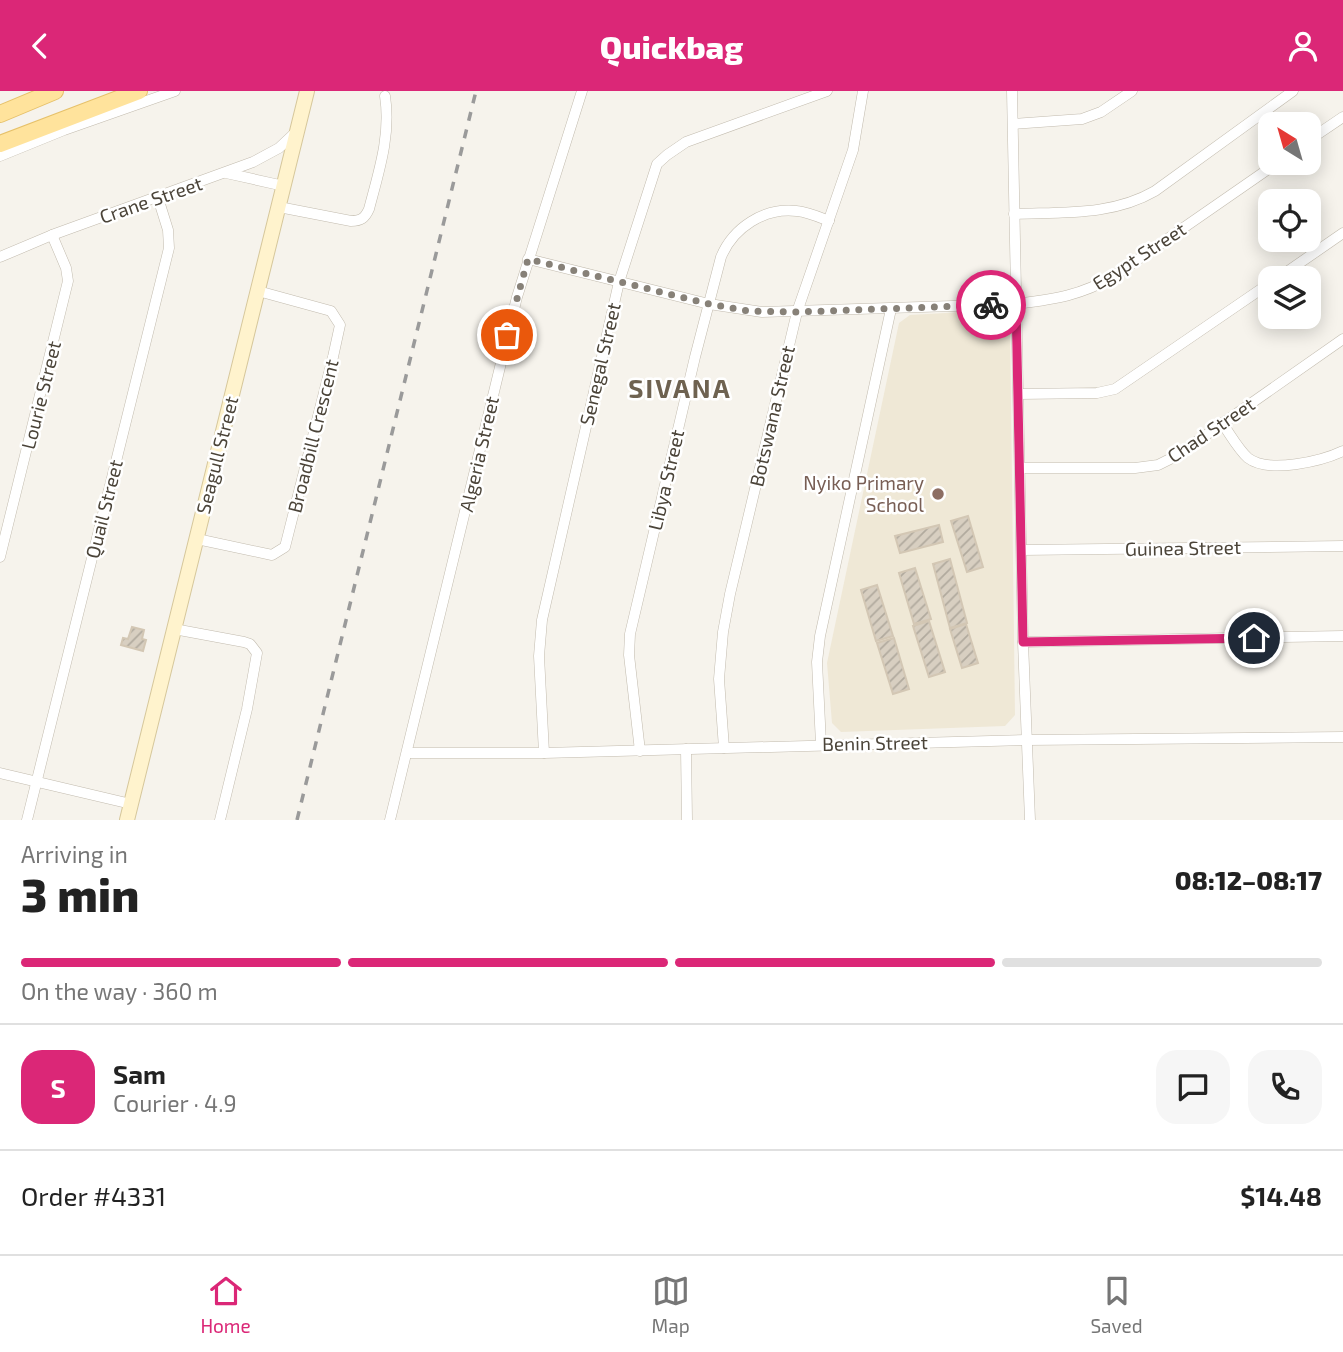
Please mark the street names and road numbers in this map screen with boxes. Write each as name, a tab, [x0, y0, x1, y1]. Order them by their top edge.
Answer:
street label: Crane Street	[96, 171, 205, 228]
street label: Egypt Street	[1088, 217, 1190, 294]
street label: Senegal Street	[574, 300, 625, 427]
street label: Lourie Street	[16, 338, 65, 451]
street label: Botswana Street	[744, 343, 799, 489]
street label: Broadbill Crescent	[282, 357, 343, 515]
street label: Chad Street	[1163, 392, 1259, 467]
street label: Seagull Street	[191, 394, 242, 516]
street label: Algeria Street	[454, 394, 503, 514]
street label: Libya Street	[643, 427, 688, 532]
street label: Quail Street	[80, 457, 127, 561]
street label: Guinea Street	[1125, 535, 1241, 560]
street label: Benin Street	[822, 730, 928, 755]

